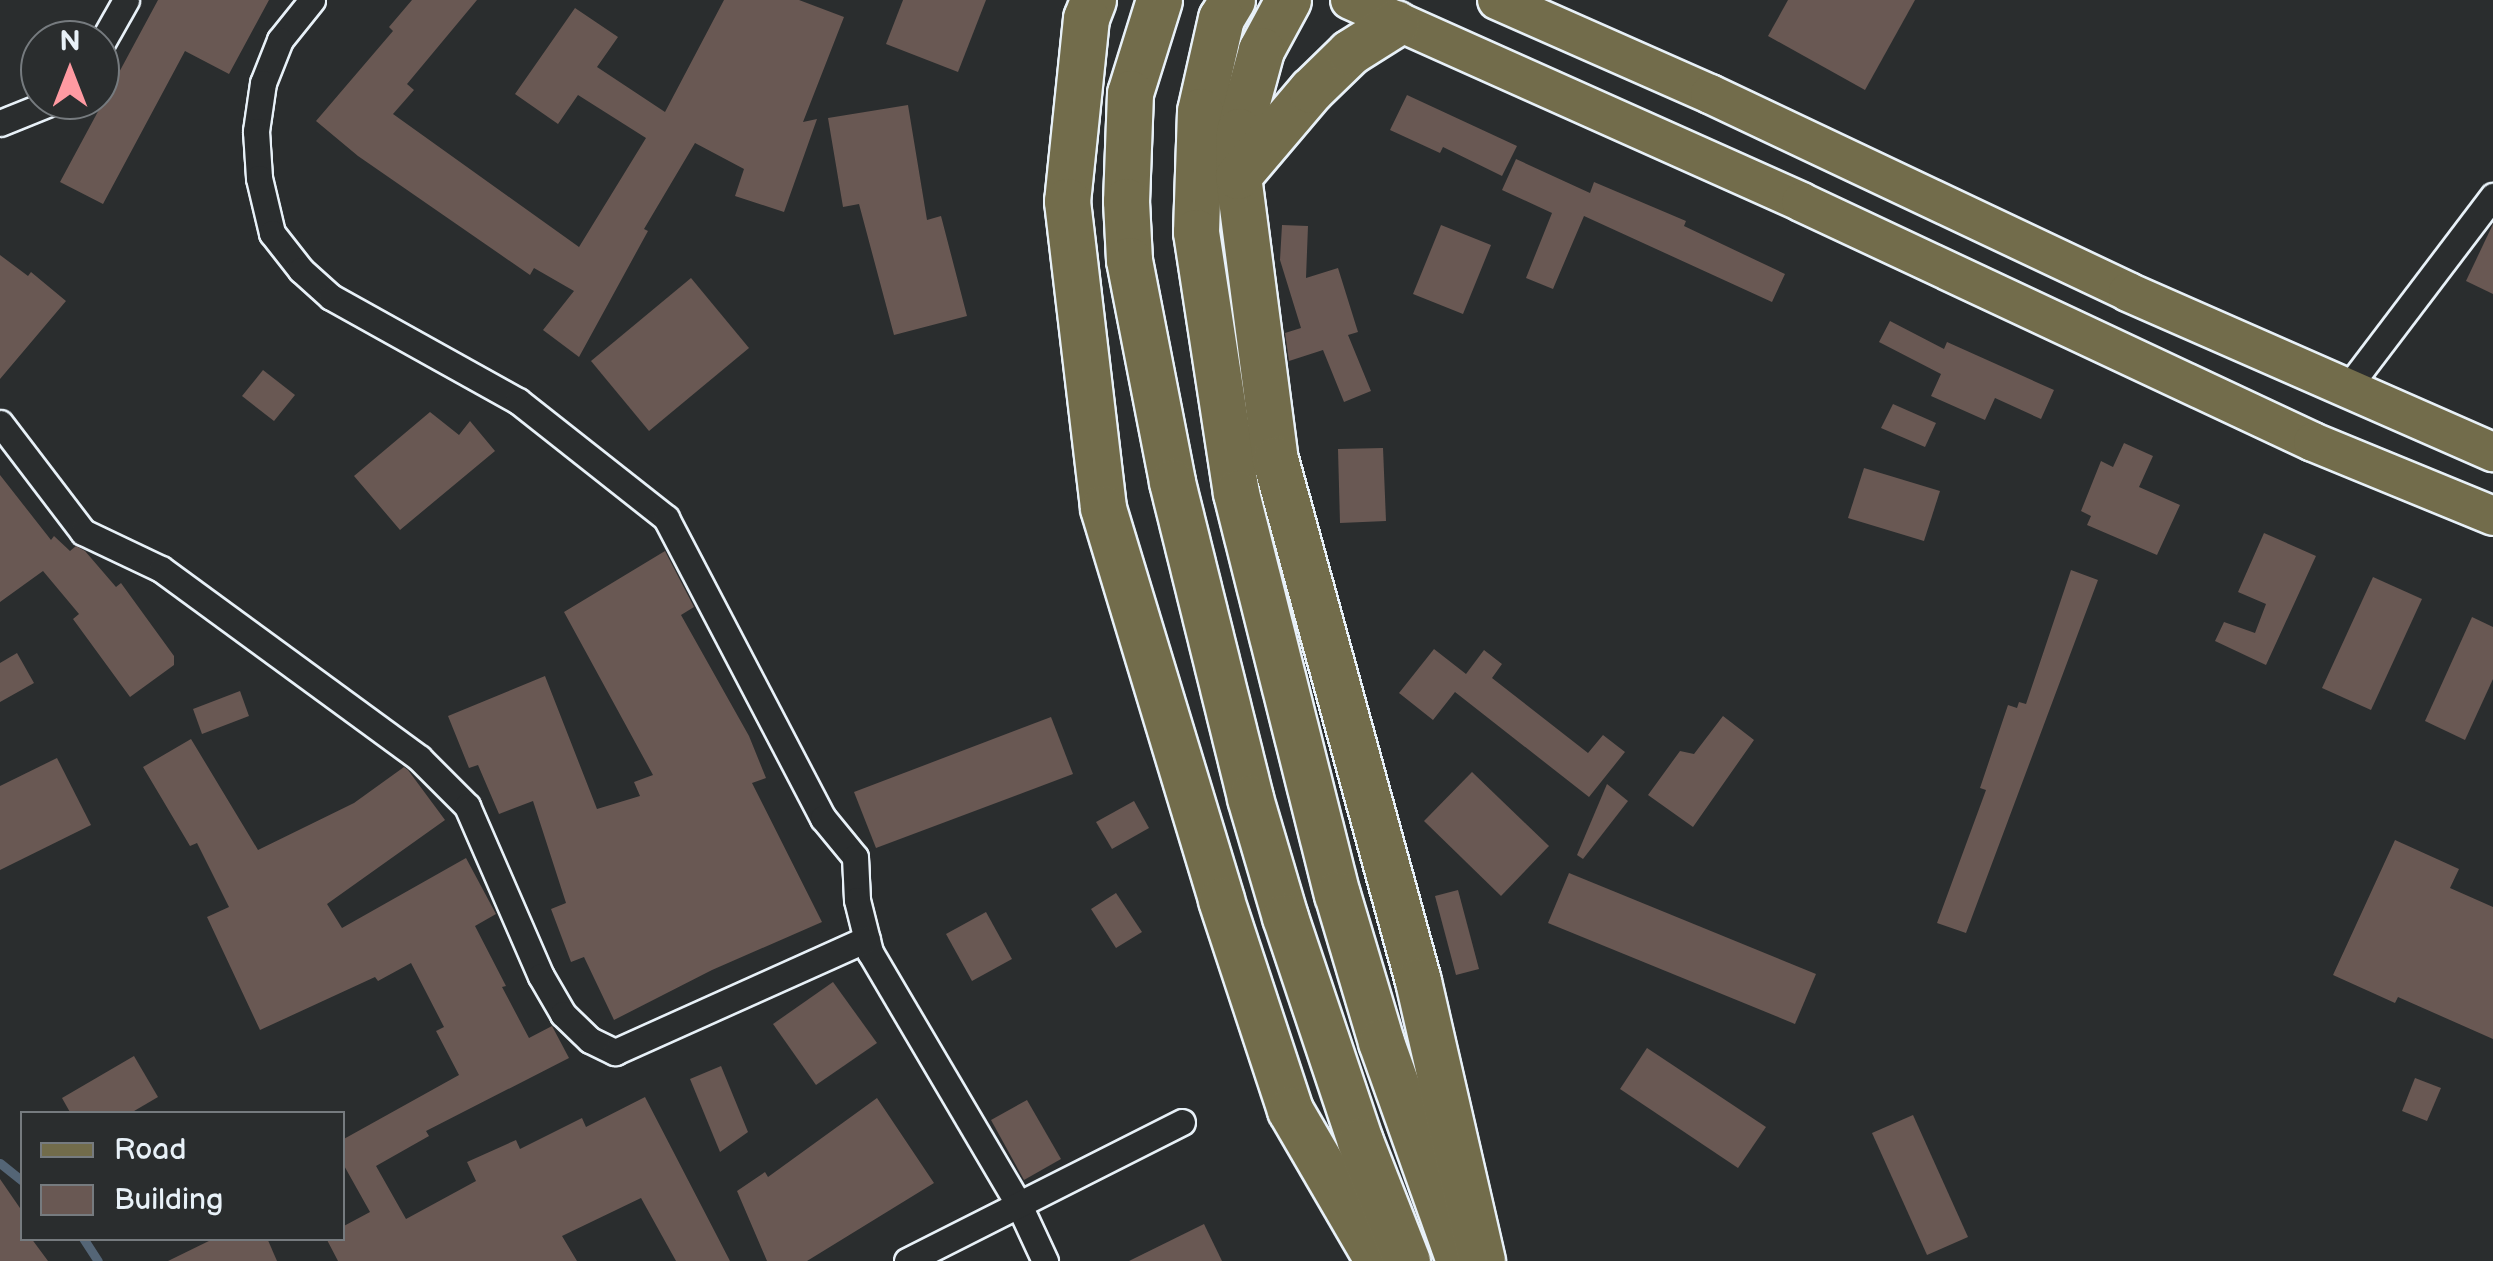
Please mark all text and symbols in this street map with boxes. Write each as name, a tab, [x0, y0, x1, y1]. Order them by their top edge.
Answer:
north arrow	[20, 20, 120, 120]
text: N	[59, 25, 81, 58]
legend	[20, 1111, 345, 1241]
text: Road	[114, 1132, 187, 1168]
text: Building	[114, 1182, 223, 1218]

